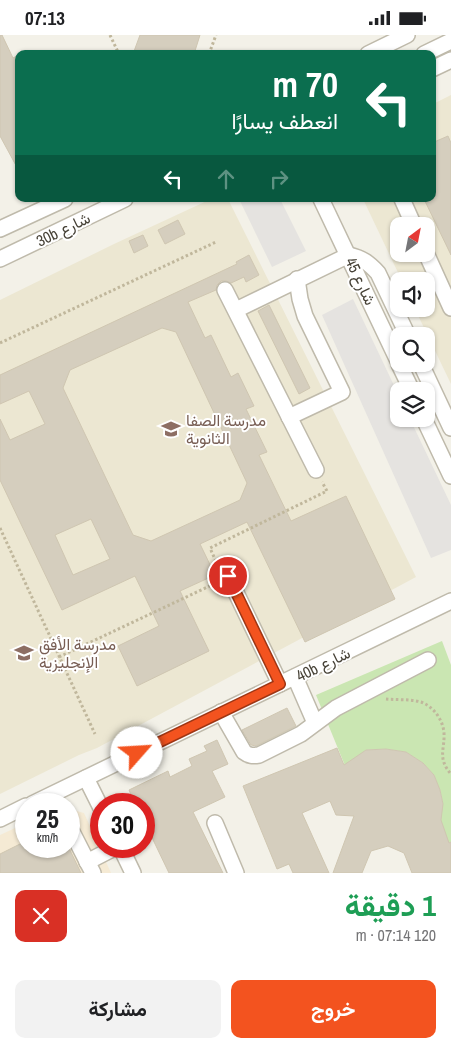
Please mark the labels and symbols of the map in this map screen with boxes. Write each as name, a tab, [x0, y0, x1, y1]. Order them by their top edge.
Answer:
street label: 30b شارع	[32, 206, 94, 252]
north arrow	[390, 217, 435, 263]
street label: شارع 45	[339, 254, 382, 309]
place label: مدرسة الصفا الثانوية	[186, 409, 266, 449]
school or university icon: مدرسة الصفا الثانوية	[160, 418, 182, 440]
pin	[207, 555, 249, 597]
place label: مدرسة الأفق الإنجليزية	[39, 633, 116, 673]
street label: 40b شارع	[292, 641, 354, 687]
school or university icon: مدرسة الأفق الإنجليزية	[13, 642, 35, 664]
position arrow	[110, 726, 162, 778]
speed limit sign: 30	[90, 793, 155, 858]

